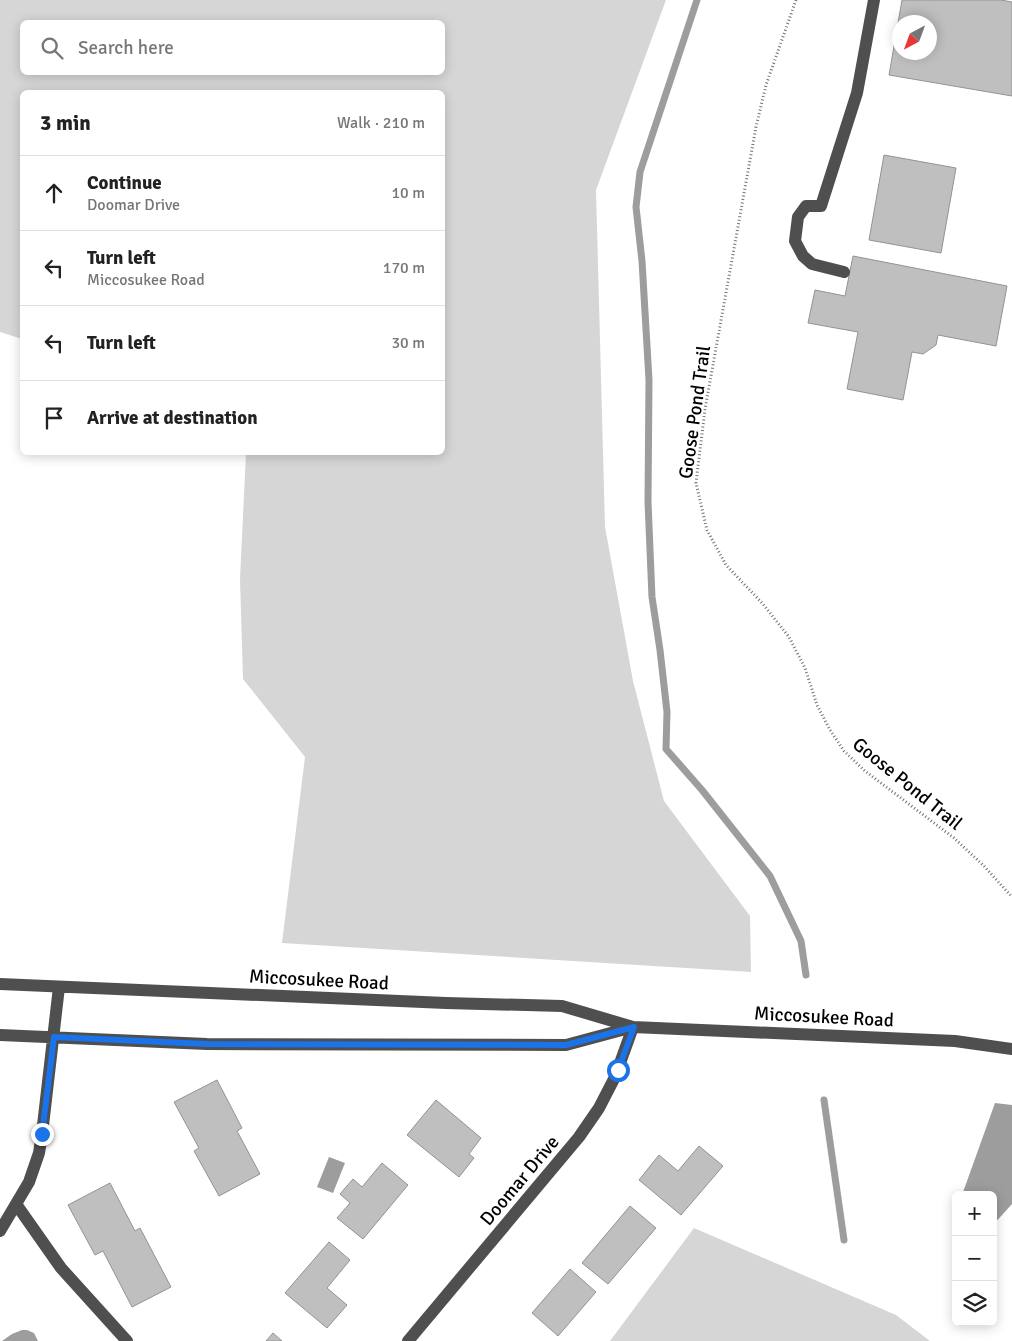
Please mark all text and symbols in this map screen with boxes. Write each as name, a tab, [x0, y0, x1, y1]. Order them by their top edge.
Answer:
north arrow	[892, 15, 937, 60]
search box	[20, 20, 445, 75]
icon: search	[38, 34, 66, 62]
text: Search here	[78, 36, 174, 60]
text: 3 min	[40, 110, 91, 136]
text: Walk · 210 m	[337, 113, 425, 133]
text: Continue	[87, 171, 162, 195]
icon: ahead	[40, 179, 68, 207]
text: 10 m	[391, 183, 425, 203]
text: Doomar Drive	[87, 195, 180, 215]
text: Turn left	[87, 246, 156, 270]
icon: left	[40, 254, 68, 282]
text: 170 m	[383, 258, 425, 278]
text: Miccosukee Road	[87, 270, 205, 290]
icon: left	[40, 329, 68, 357]
text: Turn left	[87, 331, 156, 355]
text: 30 m	[391, 333, 425, 353]
street label: Goose Pond Trail	[674, 344, 716, 480]
icon: arrive	[40, 404, 68, 432]
text: Arrive at destination	[87, 406, 258, 430]
street label: Goose Pond Trail	[848, 732, 967, 835]
street label: Miccosukee Road	[249, 964, 389, 996]
street label: Miccosukee Road	[754, 1001, 894, 1033]
route start	[607, 1059, 630, 1082]
route end	[31, 1123, 54, 1146]
street label: Doomar Drive	[475, 1131, 564, 1231]
map controls	[952, 1191, 997, 1326]
button: +	[952, 1191, 997, 1236]
button: −	[952, 1236, 997, 1281]
button: layers	[952, 1281, 997, 1326]

